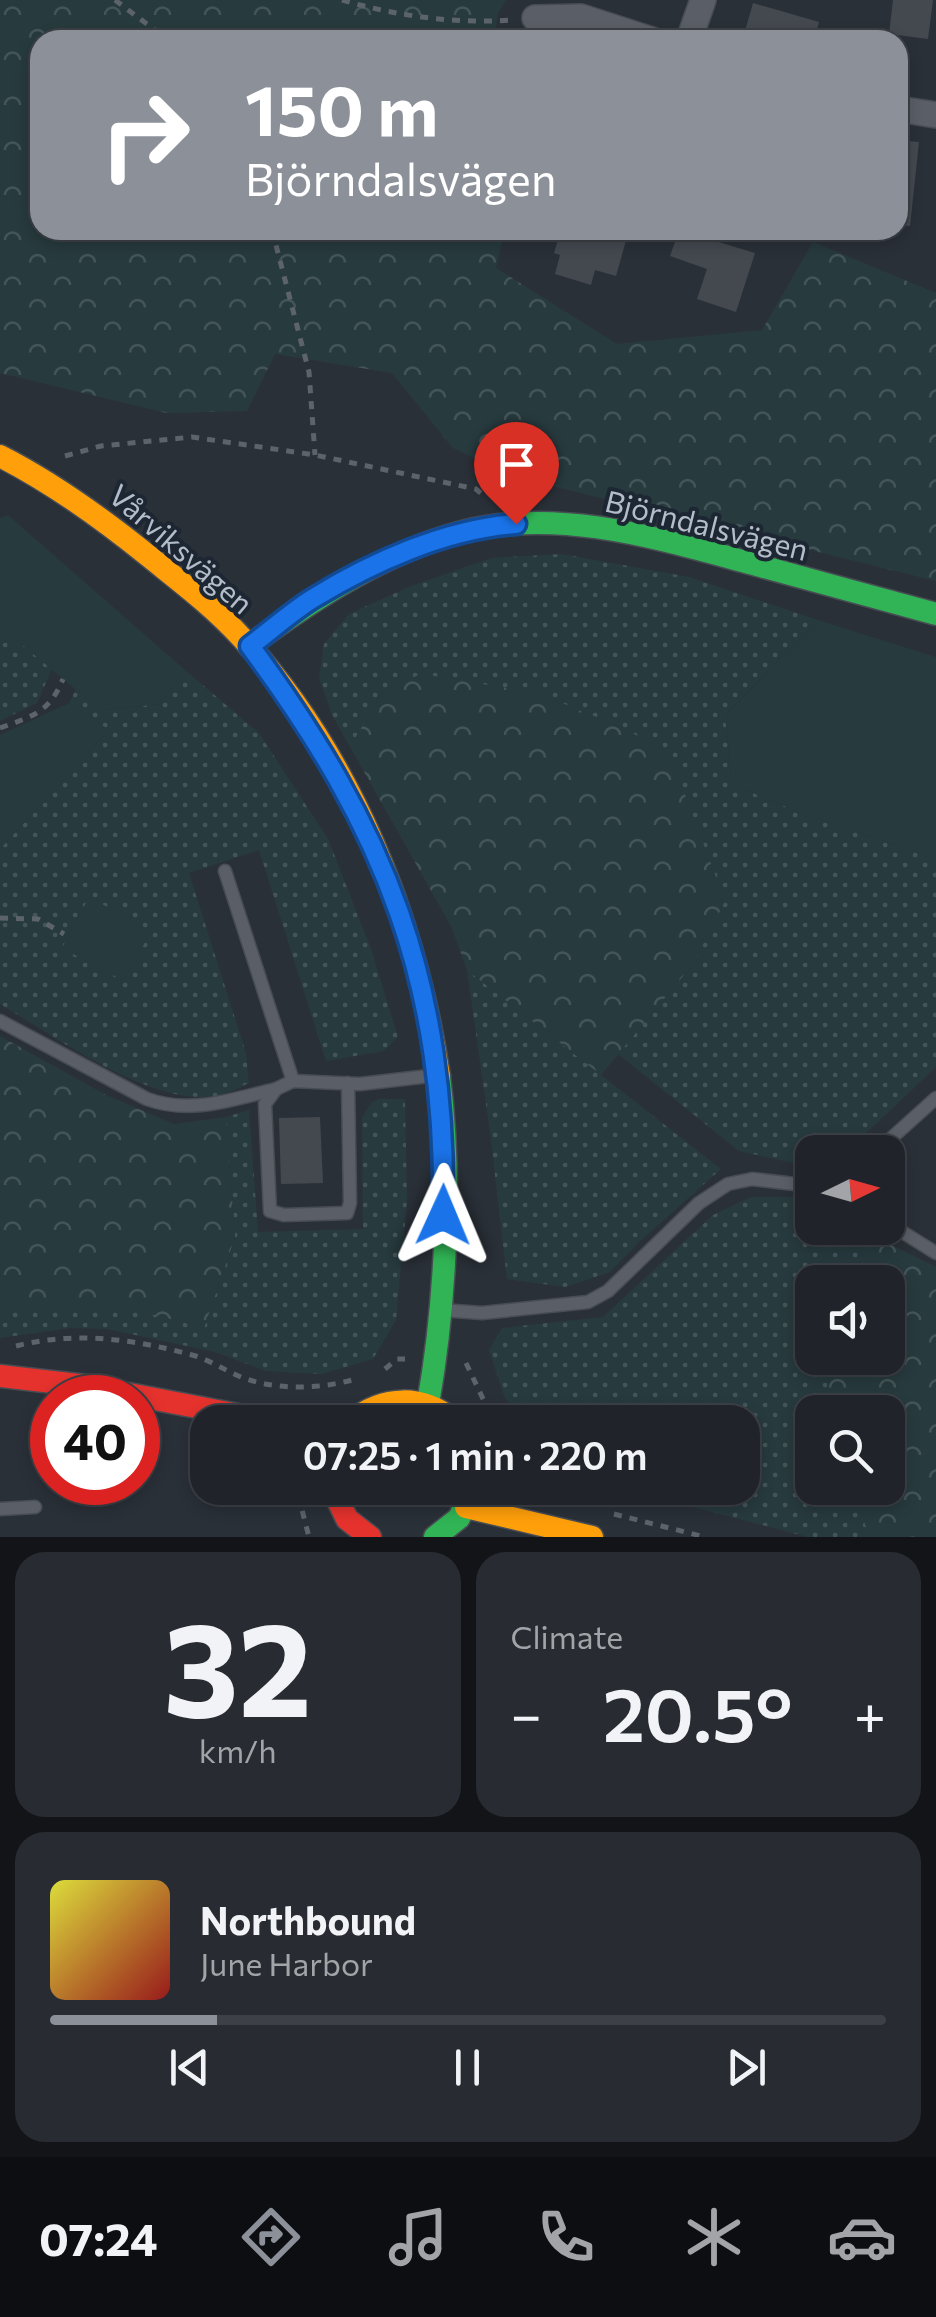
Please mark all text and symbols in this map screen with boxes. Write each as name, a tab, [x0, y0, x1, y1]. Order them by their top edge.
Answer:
text: 150 m	[245, 65, 438, 150]
icon: right	[80, 70, 210, 200]
text: Björndalsvägen	[245, 150, 557, 205]
pin	[474, 422, 559, 525]
icon: arrive	[489, 437, 544, 492]
street label: Vårviksvägen	[102, 475, 262, 621]
street label: Björndalsvägen	[602, 481, 812, 567]
north arrow	[795, 1135, 905, 1245]
map controls	[795, 1135, 905, 1505]
position arrow	[391, 1163, 495, 1267]
button: sound	[795, 1265, 905, 1375]
speed limit sign: 40	[30, 1375, 160, 1505]
button: search	[795, 1395, 905, 1505]
text: 07:25 · 1 min · 220 m	[303, 1431, 647, 1478]
text: 32	[163, 1585, 312, 1744]
text: Climate	[511, 1616, 623, 1656]
text: 20.5°	[603, 1666, 793, 1757]
text: −	[511, 1679, 542, 1746]
text: +	[854, 1679, 886, 1746]
text: km/h	[199, 1730, 277, 1770]
text: Northbound	[200, 1896, 416, 1943]
text: June Harbor	[200, 1943, 373, 1983]
icon: previous	[162, 2040, 217, 2095]
icon: pause	[440, 2040, 495, 2095]
icon: next	[719, 2040, 774, 2095]
icon: directions	[236, 2202, 306, 2272]
icon: music	[383, 2202, 453, 2272]
icon: phone	[531, 2202, 601, 2272]
icon: climate	[679, 2202, 749, 2272]
icon: car	[827, 2202, 897, 2272]
text: 07:24	[39, 2210, 158, 2265]

